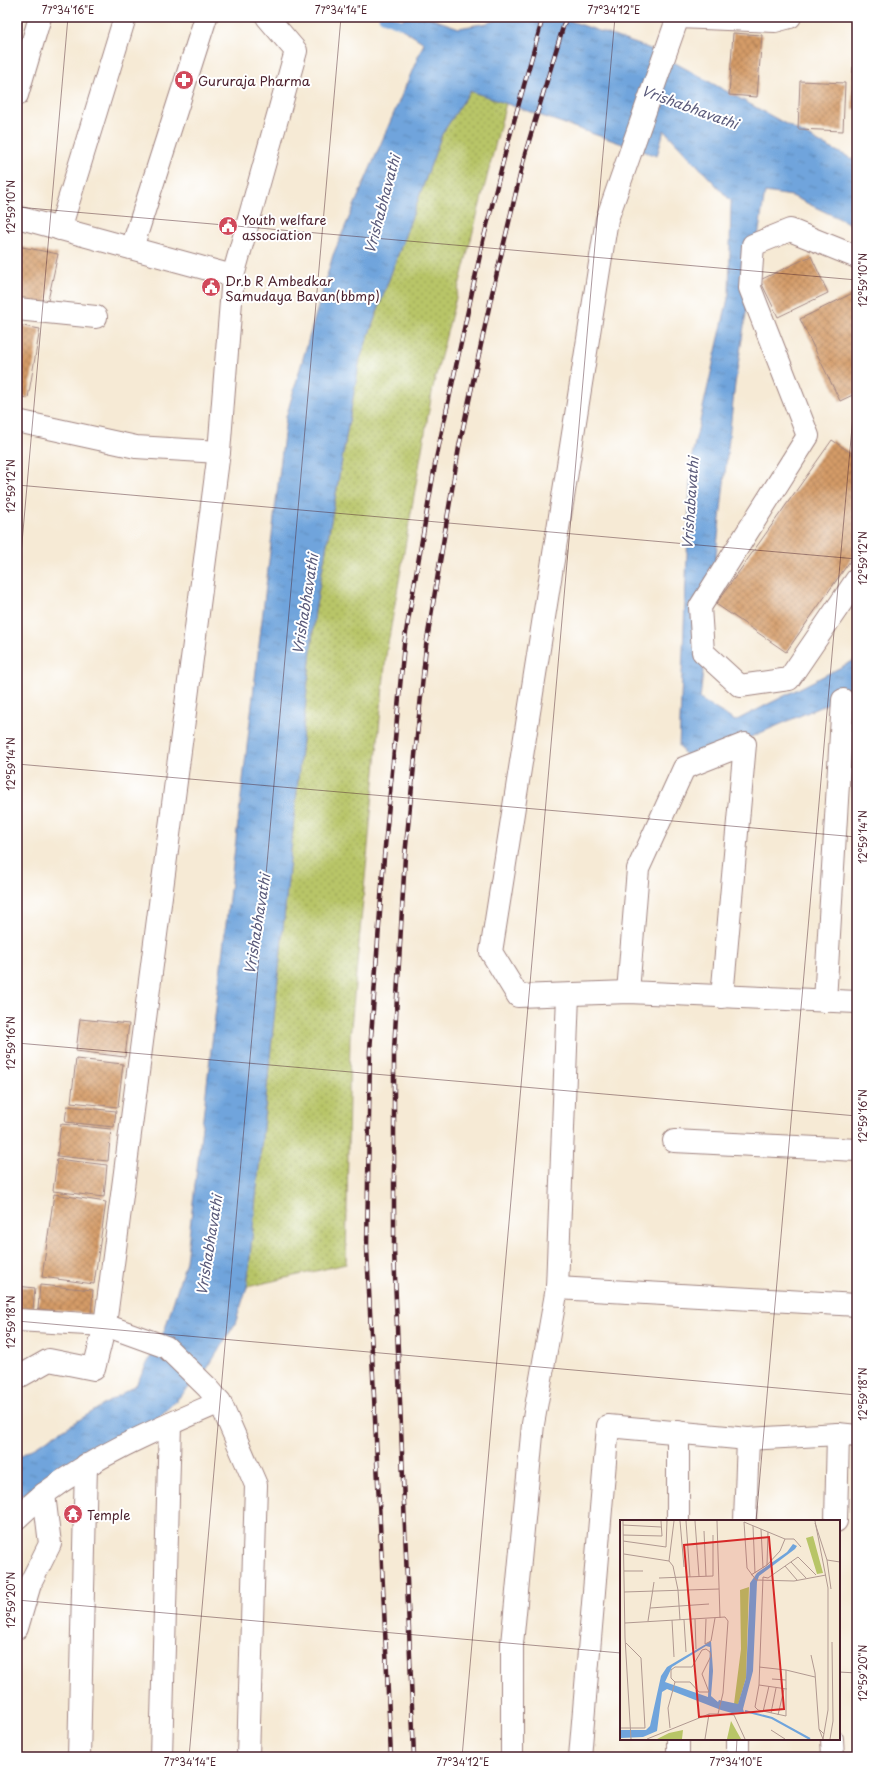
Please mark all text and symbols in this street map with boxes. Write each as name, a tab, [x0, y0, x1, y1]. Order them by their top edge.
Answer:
text: 77°34'16"E	[42, 2, 94, 17]
text: 77°34'14"E	[315, 2, 367, 17]
text: 77°34'12"E	[588, 2, 640, 17]
pharmacy icon: Gururaja Pharma	[173, 69, 195, 91]
place label: Gururaja Pharma	[198, 71, 311, 90]
water label: Vrishabhavathi	[639, 80, 743, 135]
water label: Vrishabhavathi	[359, 150, 406, 256]
text: 12°59'10"N	[3, 180, 18, 234]
place label: Youth welfare association	[242, 210, 327, 244]
public building icon: Youth welfare association	[217, 215, 239, 237]
text: 12°59'10"N	[855, 253, 870, 307]
place label: Dr.b R Ambedkar Samudaya Bavan(bbmp)	[225, 271, 380, 305]
public building icon: Dr.b R Ambedkar Samudaya Bavan(bbmp)	[200, 276, 222, 298]
water label: Vrishabavathi	[676, 454, 704, 550]
text: 12°59'12"N	[3, 459, 18, 513]
text: 12°59'12"N	[855, 531, 870, 585]
water label: Vrishabhavathi	[287, 550, 324, 656]
text: 12°59'14"N	[3, 737, 18, 791]
text: 12°59'14"N	[855, 810, 870, 864]
water label: Vrishabhavathi	[239, 870, 276, 976]
text: 12°59'16"N	[3, 1016, 18, 1070]
text: 12°59'16"N	[855, 1089, 870, 1143]
water label: Vrishabhavathi	[191, 1191, 228, 1297]
text: 12°59'18"N	[3, 1295, 18, 1349]
text: 12°59'18"N	[855, 1367, 870, 1421]
temple icon: Temple	[62, 1503, 84, 1525]
place label: Temple	[87, 1505, 130, 1524]
inset map	[620, 1520, 840, 1740]
text: 12°59'20"N	[3, 1572, 18, 1628]
text: 12°59'20"N	[855, 1645, 870, 1701]
text: 77°34'14"E	[164, 1754, 216, 1769]
text: 77°34'12"E	[437, 1754, 489, 1769]
text: 77°34'10"E	[709, 1754, 763, 1769]

